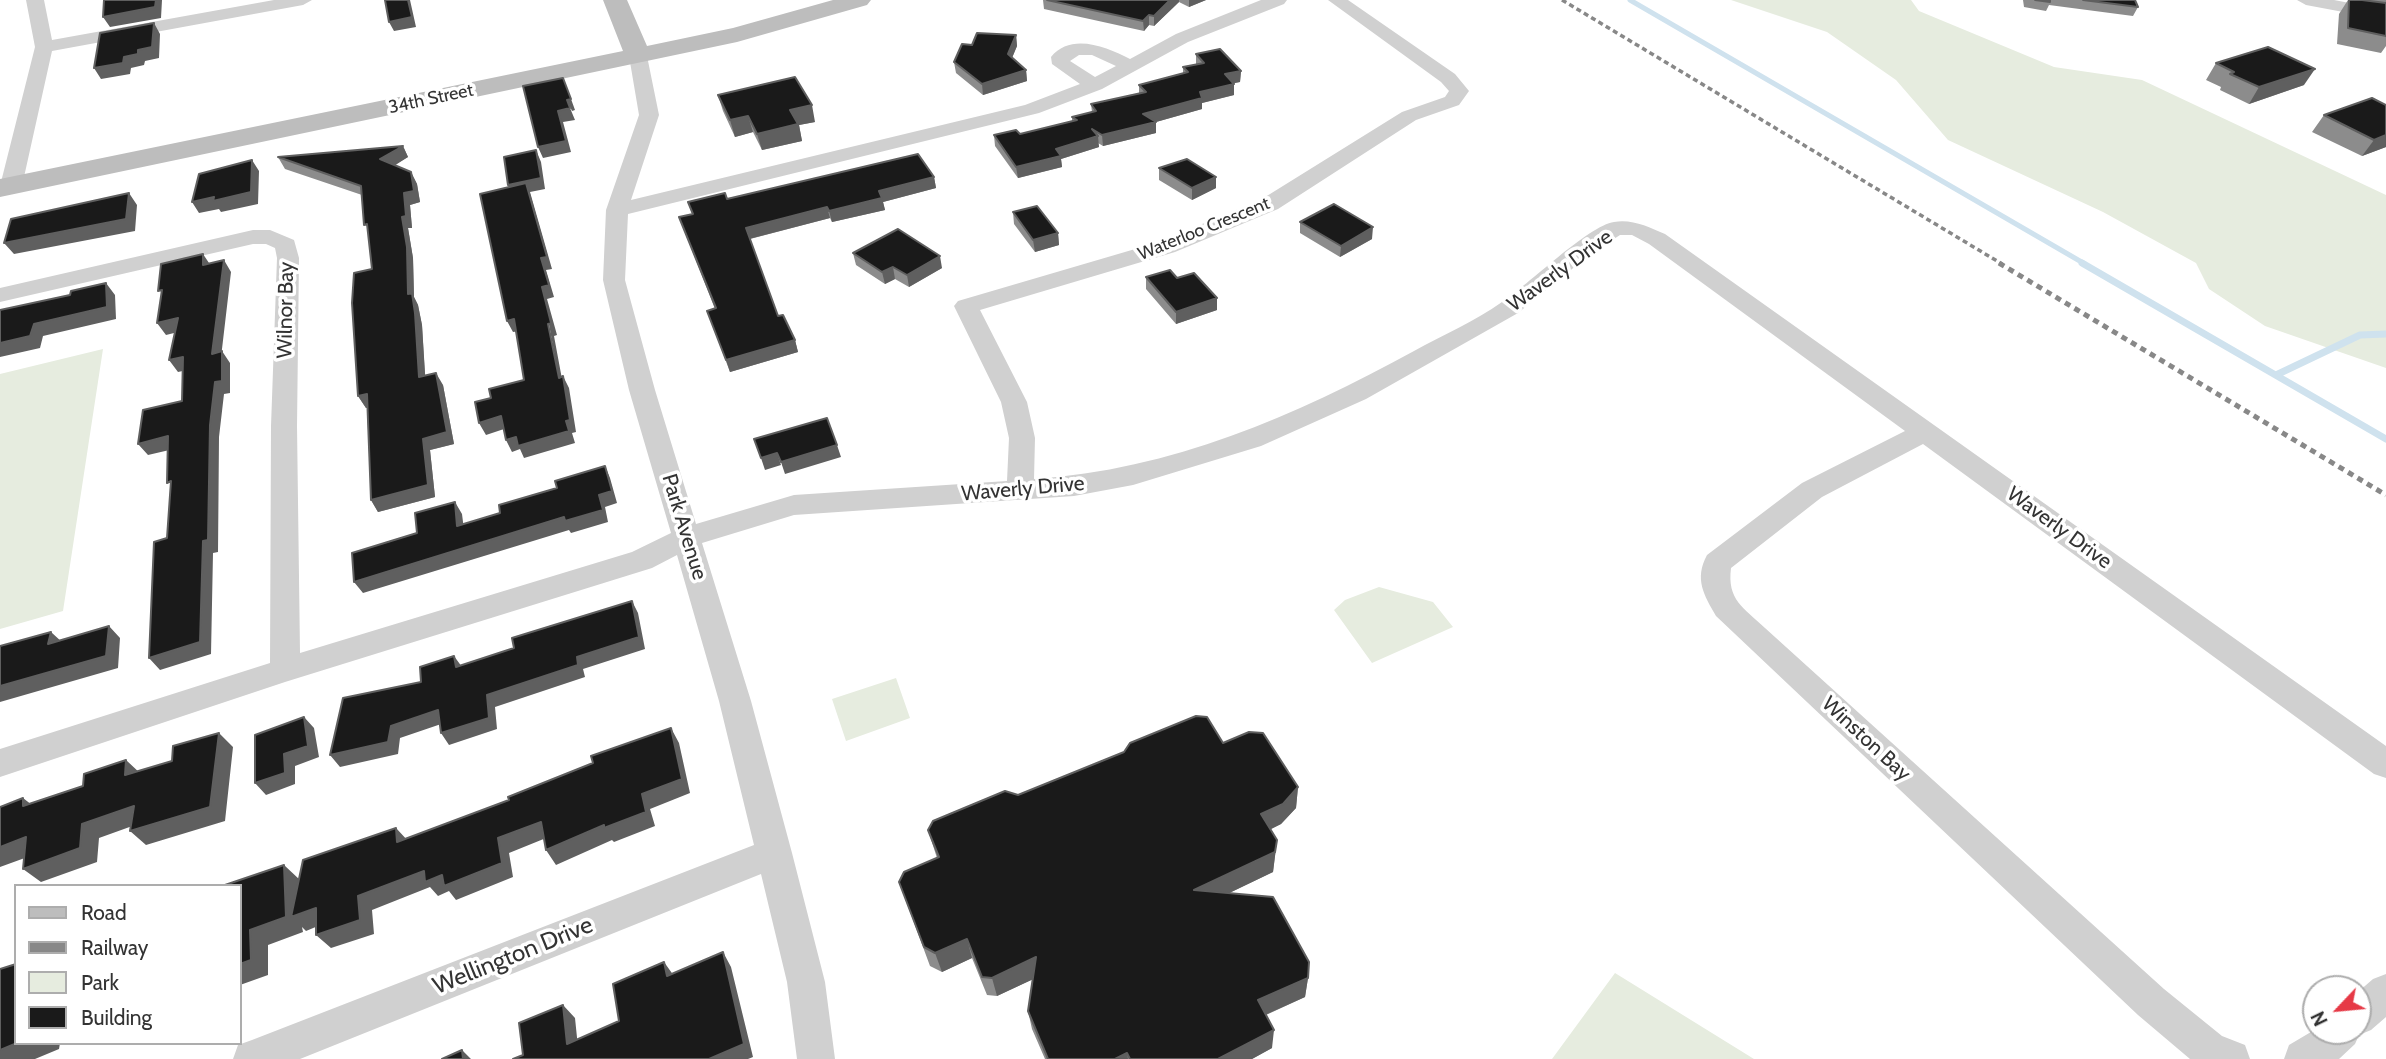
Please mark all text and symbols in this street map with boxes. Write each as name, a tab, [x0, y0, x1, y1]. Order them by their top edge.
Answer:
street label: 34th Street	[387, 79, 475, 119]
street label: Waterloo Crescent	[1135, 193, 1273, 265]
street label: Waverly Drive	[1503, 225, 1617, 317]
street label: Wilnor Bay	[273, 261, 299, 359]
street label: Park Avenue	[656, 471, 712, 583]
street label: Waverly Drive	[960, 471, 1086, 507]
street label: Waverly Drive	[2002, 482, 2116, 574]
street label: Winston Bay	[1816, 691, 1916, 787]
legend	[14, 884, 242, 1045]
text: Road	[81, 900, 127, 925]
street label: Wellington Drive	[429, 911, 597, 1001]
text: Railway	[81, 935, 148, 960]
text: Park	[81, 970, 119, 995]
north arrow	[2302, 975, 2372, 1045]
text: Building	[81, 1005, 152, 1030]
text: N	[2306, 1007, 2333, 1030]

